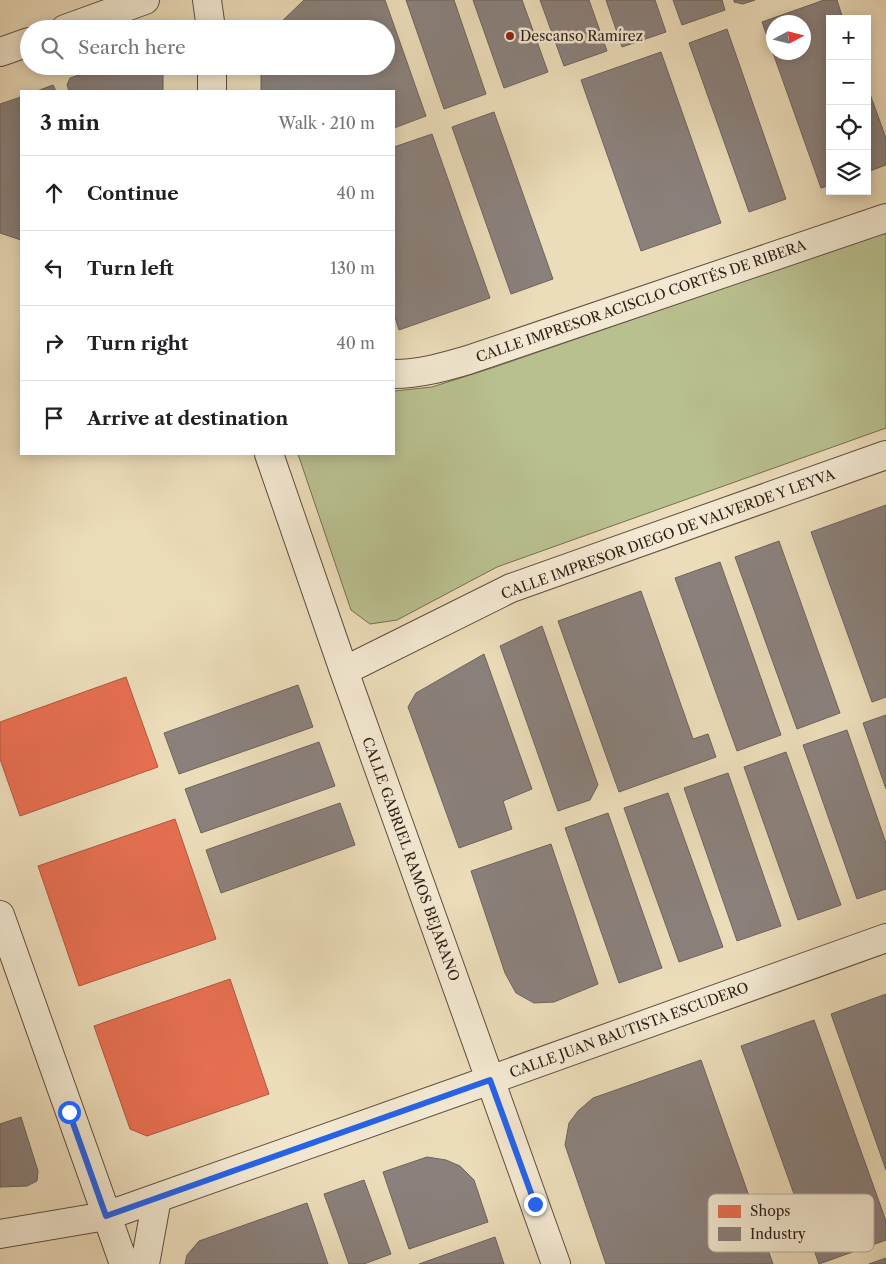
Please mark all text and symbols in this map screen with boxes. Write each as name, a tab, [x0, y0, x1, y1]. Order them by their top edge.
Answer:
north arrow	[766, 15, 811, 60]
map controls	[826, 15, 871, 195]
button: +	[826, 15, 871, 60]
search box	[20, 20, 395, 75]
place label: Descanso Ramírez	[520, 27, 643, 45]
marker: Descanso Ramírez	[504, 30, 516, 42]
icon: search	[38, 34, 66, 62]
text: Search here	[78, 36, 186, 59]
button: −	[826, 60, 871, 105]
button: locate	[826, 105, 871, 150]
text: 3 min	[40, 110, 100, 135]
text: Walk · 210 m	[279, 113, 375, 133]
button: layers	[826, 150, 871, 195]
icon: ahead	[40, 179, 68, 207]
text: Continue	[87, 182, 179, 205]
text: 40 m	[336, 183, 375, 203]
street label: CALLE IMPRESOR ACISCLO CORTÉS DE RIBERA	[473, 236, 809, 366]
icon: left	[40, 254, 68, 282]
text: Turn left	[87, 257, 174, 280]
text: 130 m	[330, 258, 375, 278]
icon: right	[40, 329, 68, 357]
text: Turn right	[87, 332, 188, 355]
text: 40 m	[336, 333, 375, 353]
icon: arrive	[40, 404, 68, 432]
text: Arrive at destination	[87, 407, 288, 430]
street label: CALLE IMPRESOR DIEGO DE VALVERDE Y LEYVA	[499, 465, 838, 603]
street label: CALLE GABRIEL RAMOS BEJARANO	[358, 734, 464, 984]
street label: CALLE JUAN BAUTISTA ESCUDERO	[507, 978, 751, 1082]
route start	[58, 1101, 81, 1124]
route end	[524, 1193, 547, 1216]
legend	[708, 1194, 874, 1252]
text: Shops	[750, 1202, 790, 1220]
text: Industry	[750, 1225, 806, 1243]

